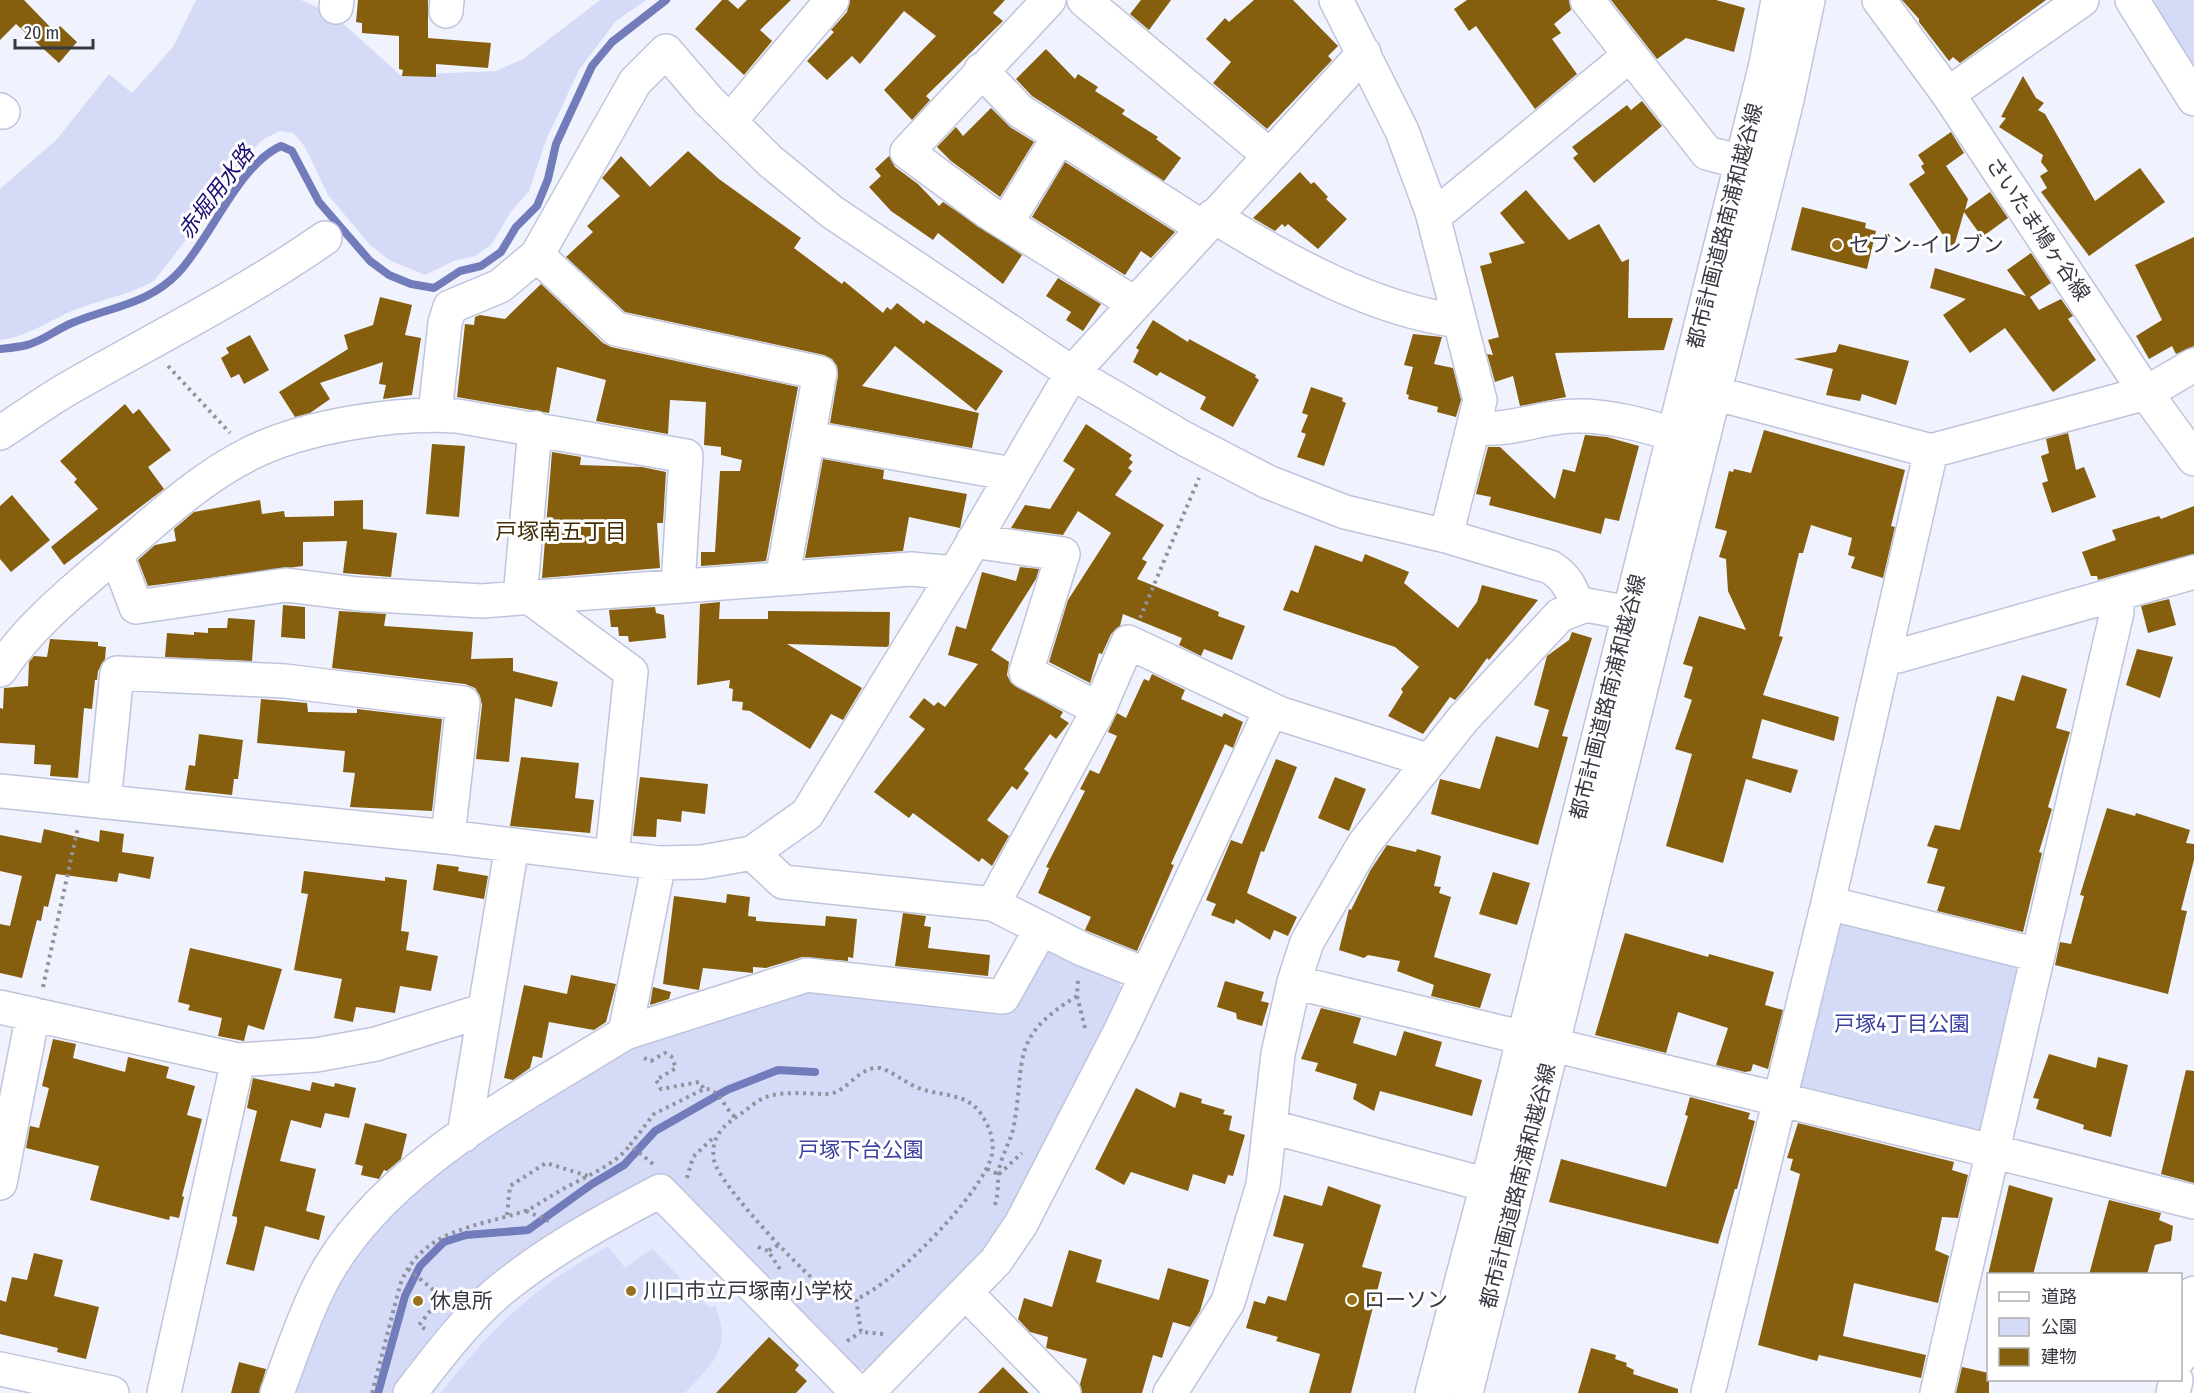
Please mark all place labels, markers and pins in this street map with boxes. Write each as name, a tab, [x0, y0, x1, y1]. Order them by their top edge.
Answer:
place label: セブン-イレブン	[1849, 232, 2004, 258]
marker: セブン-イレブン	[1830, 238, 1844, 252]
place label: 川口市立戸塚南小学校	[643, 1278, 853, 1304]
marker: 川口市立戸塚南小学校	[624, 1284, 638, 1298]
place label: ローソン	[1364, 1287, 1448, 1313]
place label: 休息所	[430, 1288, 493, 1314]
marker: ローソン	[1345, 1293, 1359, 1307]
marker: 休息所	[411, 1294, 425, 1308]

